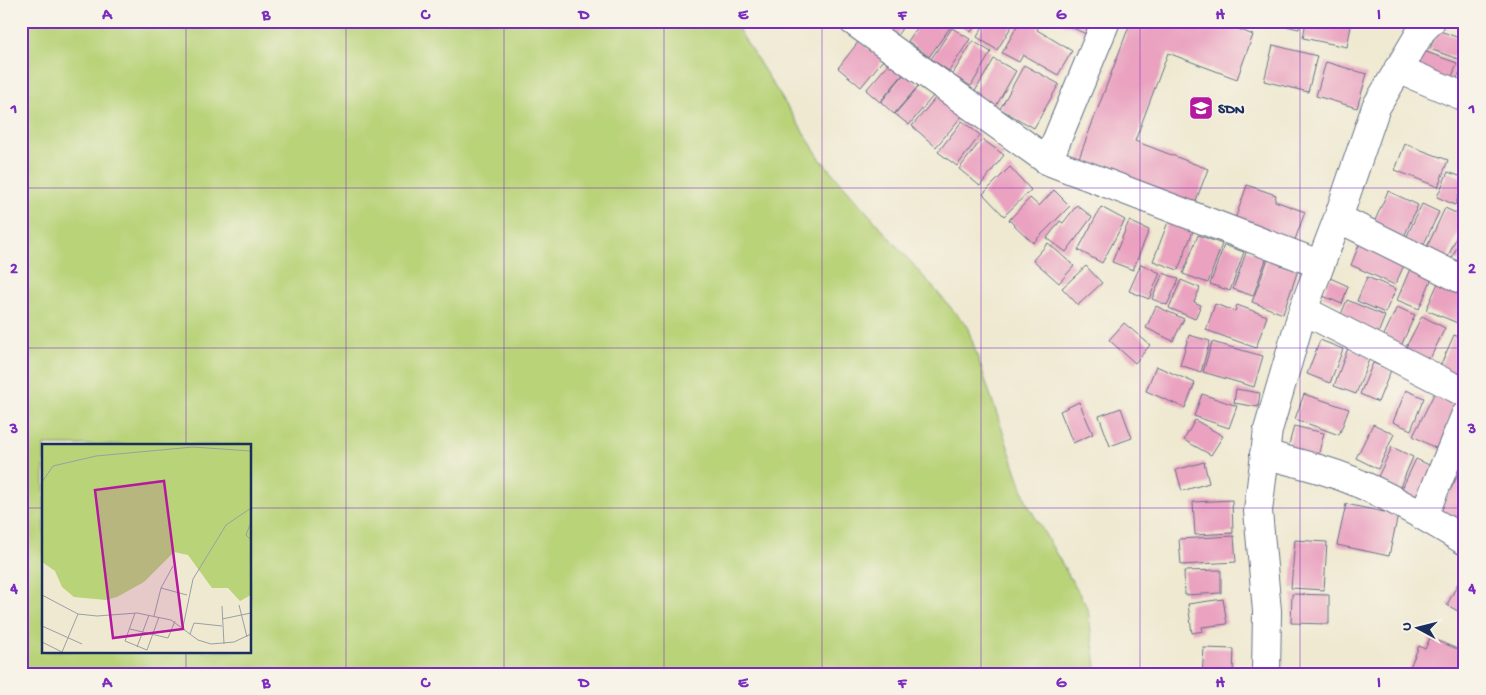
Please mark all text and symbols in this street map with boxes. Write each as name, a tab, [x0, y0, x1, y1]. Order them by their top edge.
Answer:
text: A	[101, 7, 113, 26]
text: B	[261, 7, 271, 26]
text: C	[420, 7, 431, 26]
text: D	[577, 7, 590, 26]
text: E	[738, 7, 749, 26]
text: F	[897, 7, 908, 26]
text: G	[1056, 7, 1067, 26]
text: H	[1215, 7, 1225, 26]
text: I	[1377, 7, 1381, 26]
school or university icon: SDN	[1188, 95, 1214, 121]
text: 1	[10, 101, 17, 120]
place label: SDN	[1218, 101, 1245, 119]
text: 1	[1468, 101, 1475, 120]
text: 2	[10, 261, 18, 280]
text: 2	[1468, 261, 1476, 280]
text: 3	[9, 421, 18, 440]
text: 3	[1467, 421, 1476, 440]
inset map	[42, 444, 251, 652]
text: 4	[9, 581, 18, 600]
text: 4	[1467, 581, 1476, 600]
north arrow	[1394, 602, 1444, 652]
text: U	[1399, 622, 1417, 632]
text: A	[101, 675, 113, 694]
text: B	[261, 675, 271, 694]
text: C	[420, 675, 431, 694]
text: D	[577, 675, 590, 694]
text: E	[738, 675, 749, 694]
text: F	[897, 675, 908, 694]
text: G	[1056, 675, 1067, 694]
text: H	[1215, 675, 1225, 694]
text: I	[1377, 675, 1381, 694]

